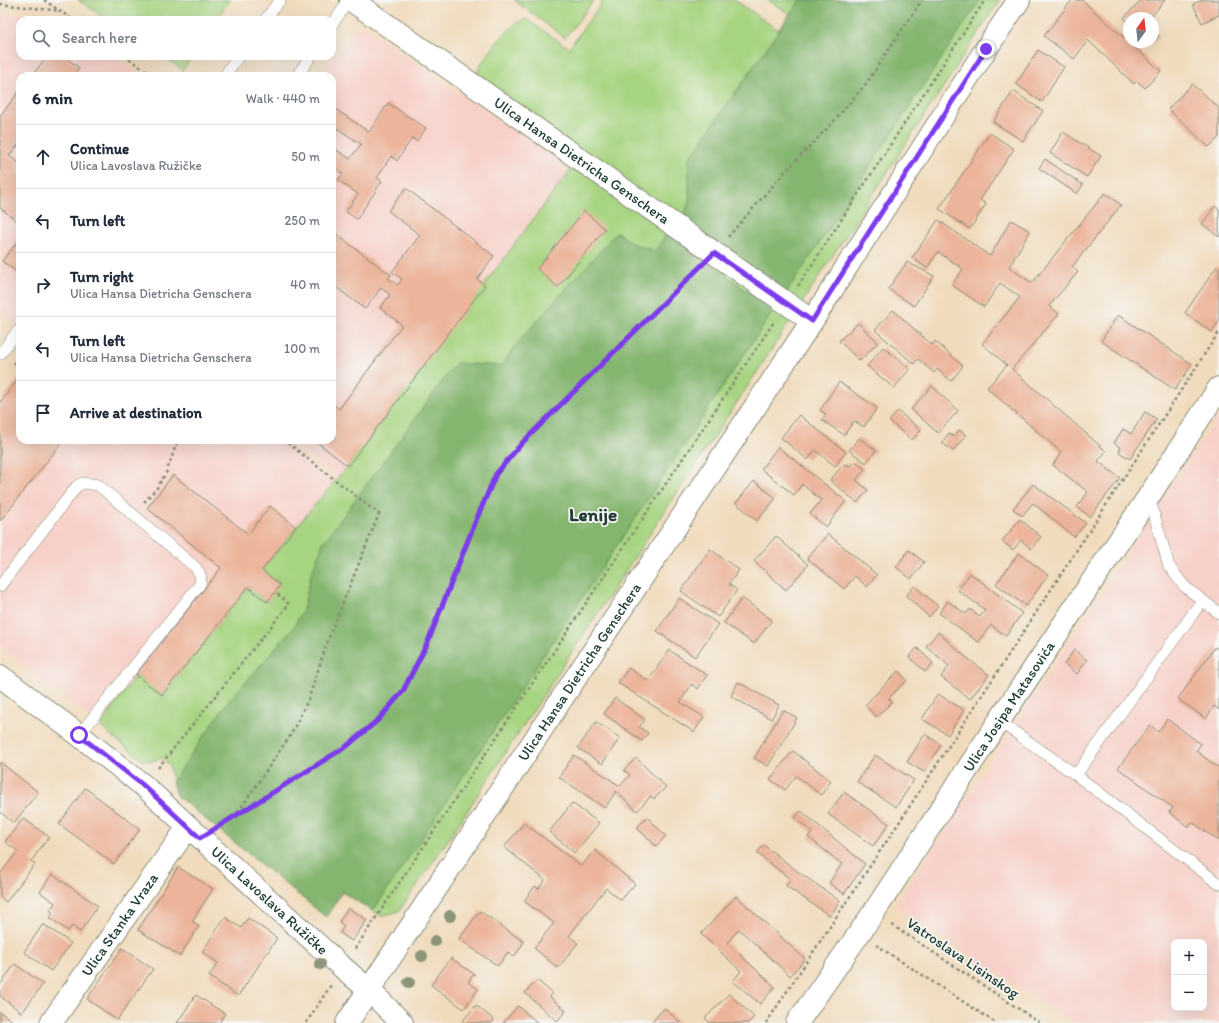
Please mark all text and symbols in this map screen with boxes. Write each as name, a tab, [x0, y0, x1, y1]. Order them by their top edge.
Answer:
north arrow	[1123, 12, 1159, 48]
search box	[16, 16, 336, 60]
icon: search	[30, 27, 52, 49]
text: Search here	[62, 29, 137, 47]
route end	[977, 40, 995, 58]
text: 6 min	[32, 88, 73, 108]
text: Walk · 440 m	[246, 91, 320, 106]
street label: Ulica Hansa Dietricha Genschera	[490, 93, 673, 228]
text: Continue	[70, 140, 129, 158]
icon: ahead	[32, 146, 54, 168]
text: 50 m	[291, 149, 320, 164]
text: Ulica Lavoslava Ružičke	[70, 158, 202, 173]
icon: left	[32, 210, 54, 232]
text: Turn left	[70, 212, 125, 230]
text: 250 m	[284, 213, 320, 228]
text: Turn right	[70, 268, 134, 286]
icon: right	[32, 274, 54, 296]
text: 40 m	[290, 277, 320, 292]
text: Ulica Hansa Dietricha Genschera	[70, 286, 252, 301]
text: Turn left	[70, 332, 125, 350]
icon: left	[32, 338, 54, 360]
text: 100 m	[284, 341, 320, 356]
text: Ulica Hansa Dietricha Genschera	[70, 350, 252, 365]
icon: arrive	[32, 402, 54, 424]
text: Arrive at destination	[70, 404, 202, 422]
district label: Lenije	[569, 503, 617, 526]
street label: Ulica Hansa Dietricha Genschera	[514, 579, 645, 764]
street label: Ulica Josipa Matasovića	[959, 638, 1059, 775]
route start	[70, 726, 88, 744]
street label: Ulica Lavoslava Ružičke	[207, 843, 332, 959]
street label: Ulica Stanka Vraza	[77, 869, 162, 980]
street label: Vatroslava Lisinskog	[903, 914, 1023, 1003]
map controls	[1171, 939, 1207, 1011]
button: +	[1171, 939, 1207, 975]
button: −	[1171, 975, 1207, 1011]

